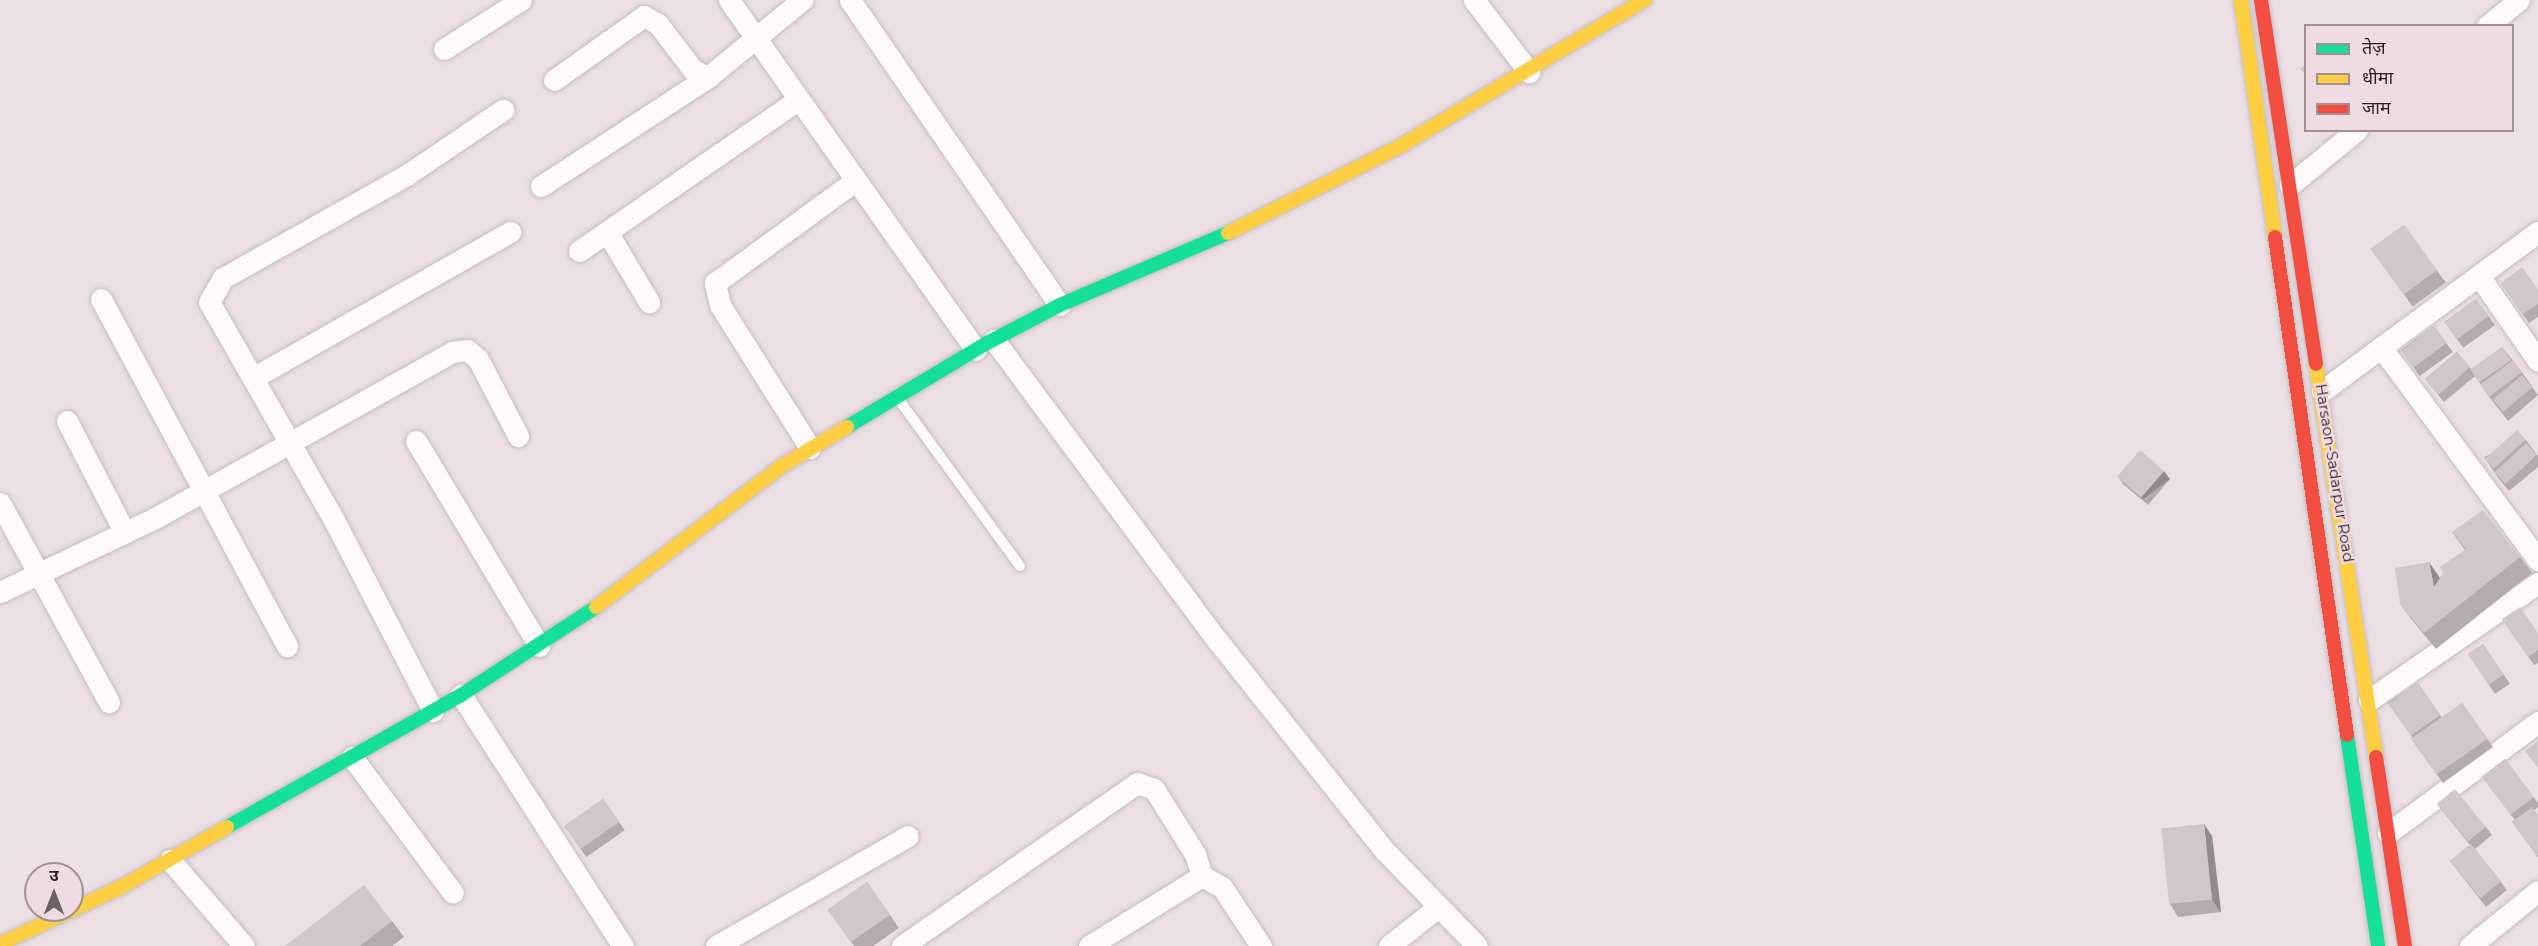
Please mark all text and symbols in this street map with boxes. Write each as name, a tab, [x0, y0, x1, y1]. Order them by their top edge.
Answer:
legend	[2304, 24, 2514, 132]
text: तेज़	[2362, 37, 2386, 59]
text: धीमा	[2362, 67, 2393, 89]
text: जाम	[2362, 97, 2391, 119]
street label: Harsaon-Sadarpur Road	[2312, 382, 2358, 564]
north arrow	[24, 862, 84, 922]
text: उ	[49, 866, 59, 885]

